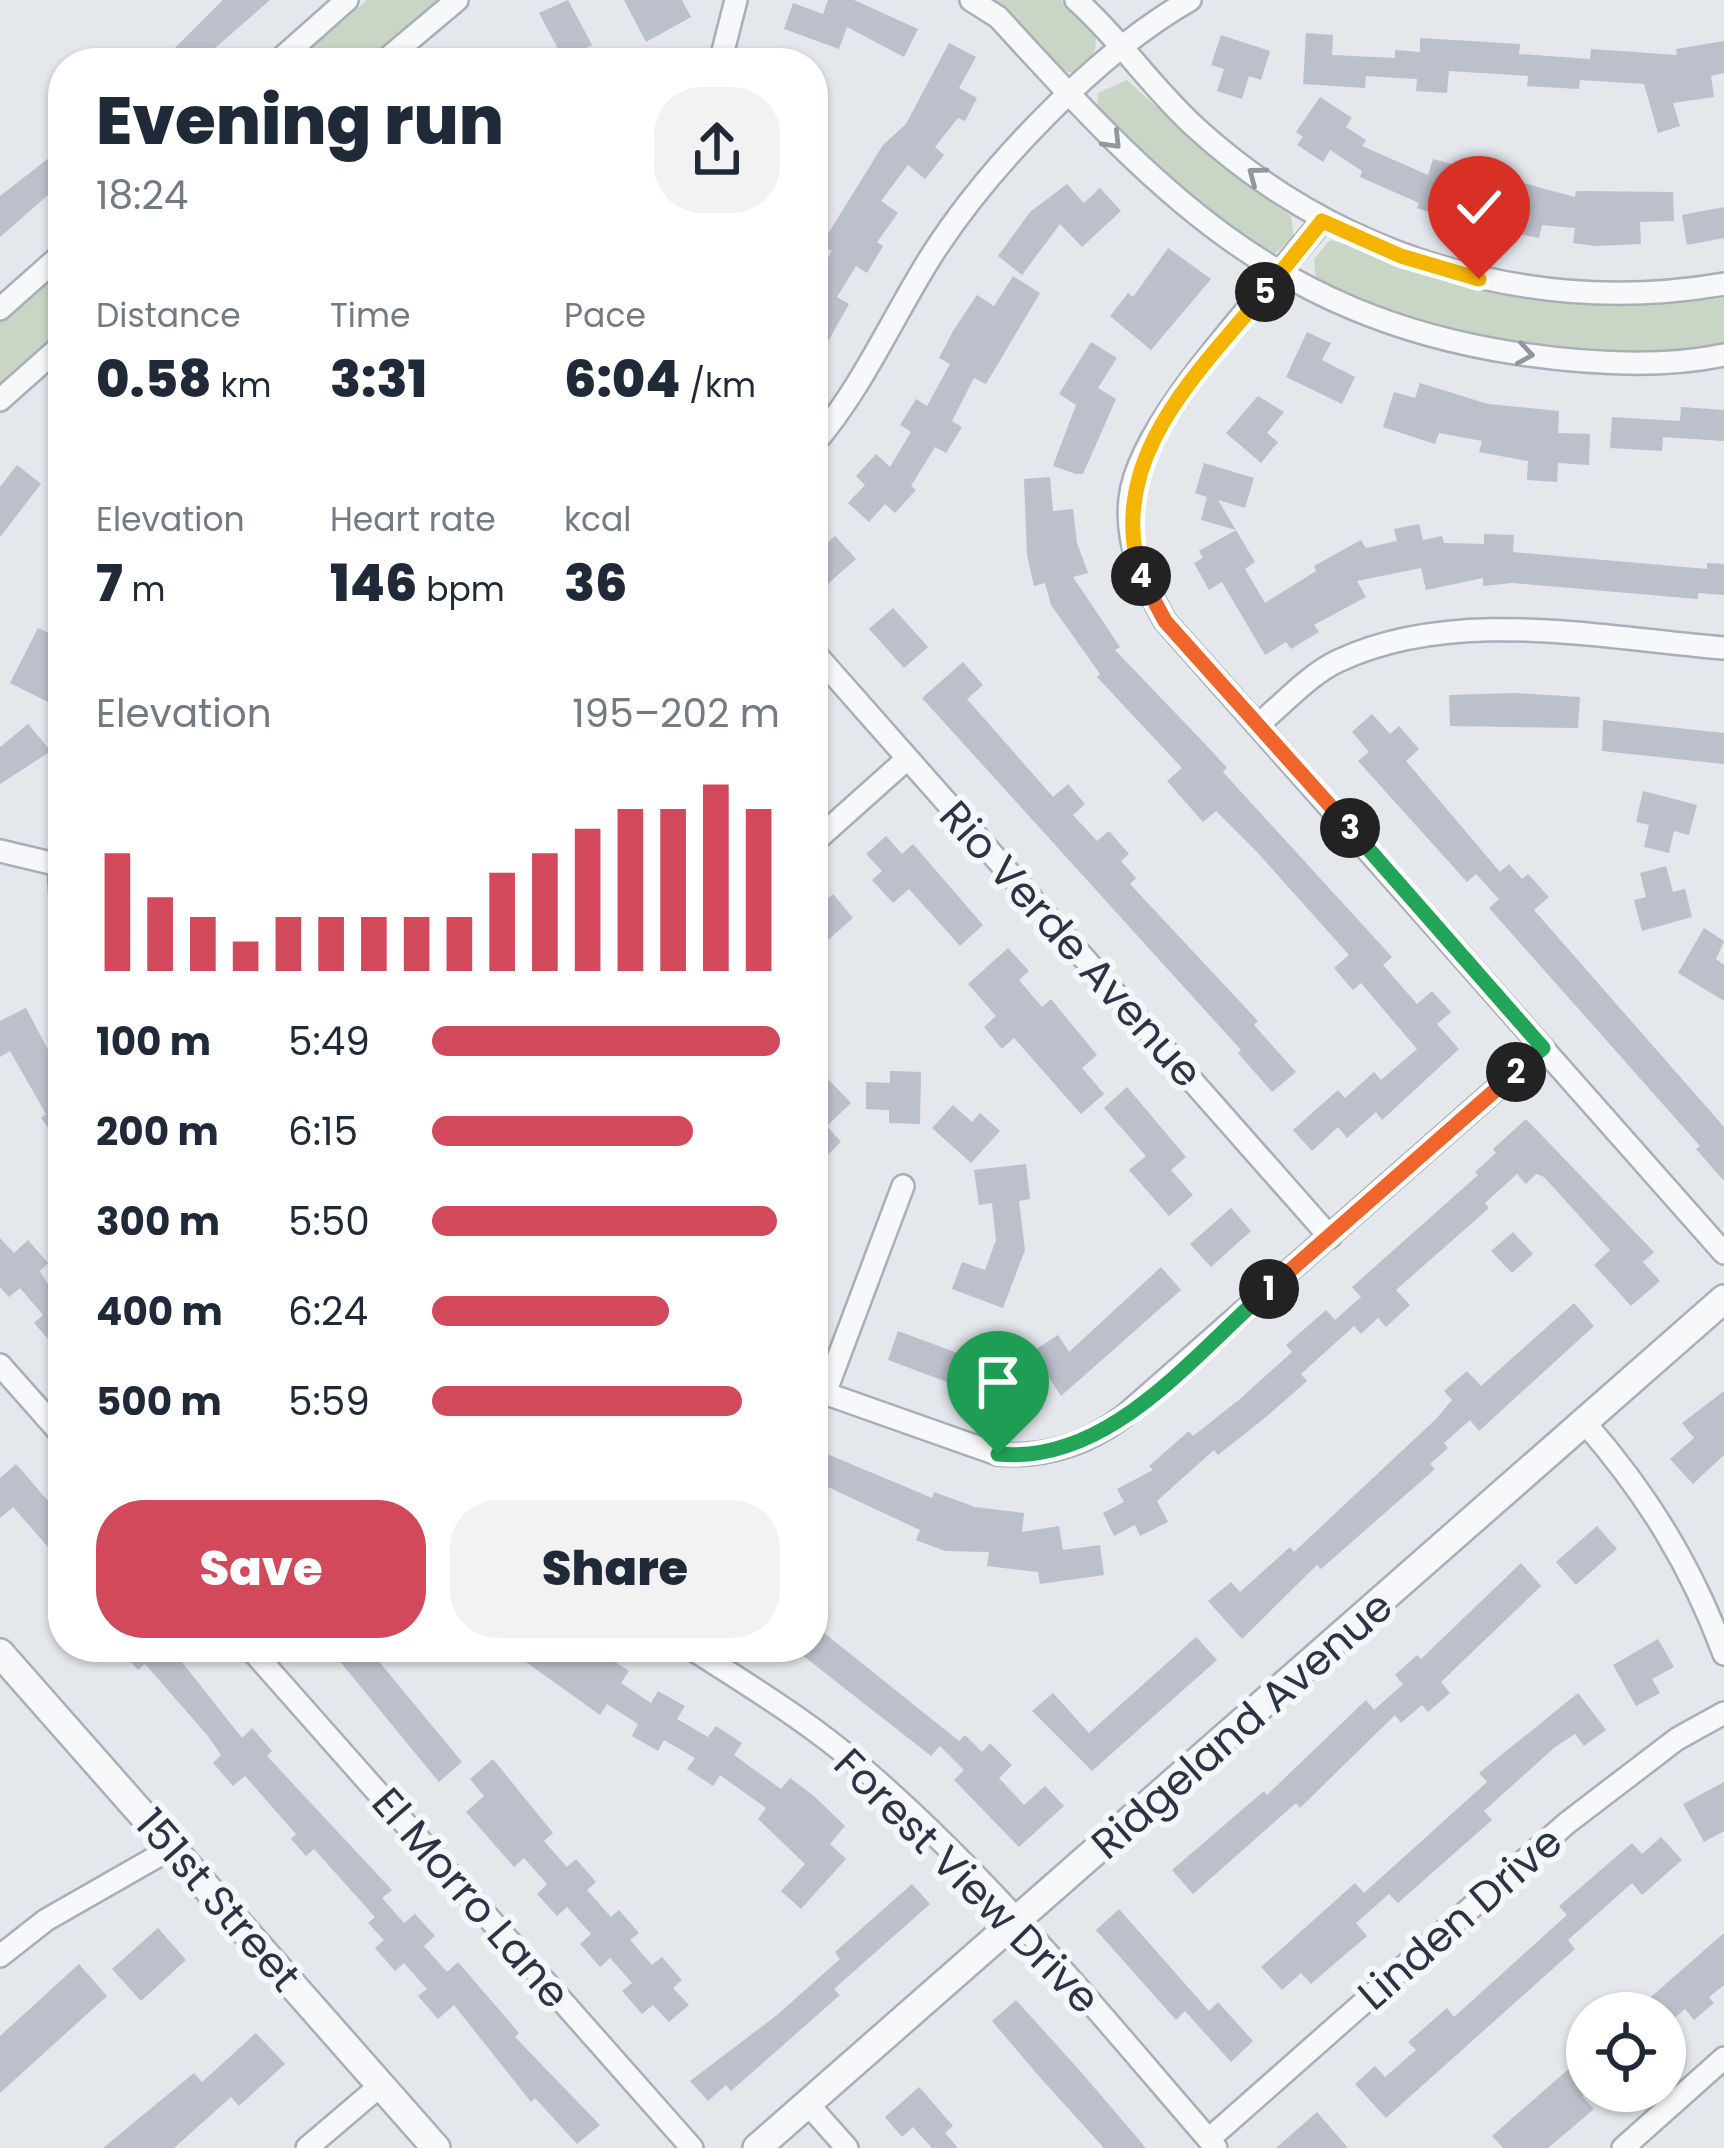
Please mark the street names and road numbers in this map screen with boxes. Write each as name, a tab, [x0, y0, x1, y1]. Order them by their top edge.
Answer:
street label: Rio Verde Avenue	[926, 788, 1216, 1100]
street label: Ridgeland Avenue	[1079, 1578, 1405, 1872]
street label: Forest View Drive	[821, 1735, 1113, 2027]
street label: El Morro Lane	[359, 1775, 583, 2021]
street label: 151st Street	[122, 1796, 314, 2004]
street label: Linden Drive	[1345, 1813, 1575, 2023]

